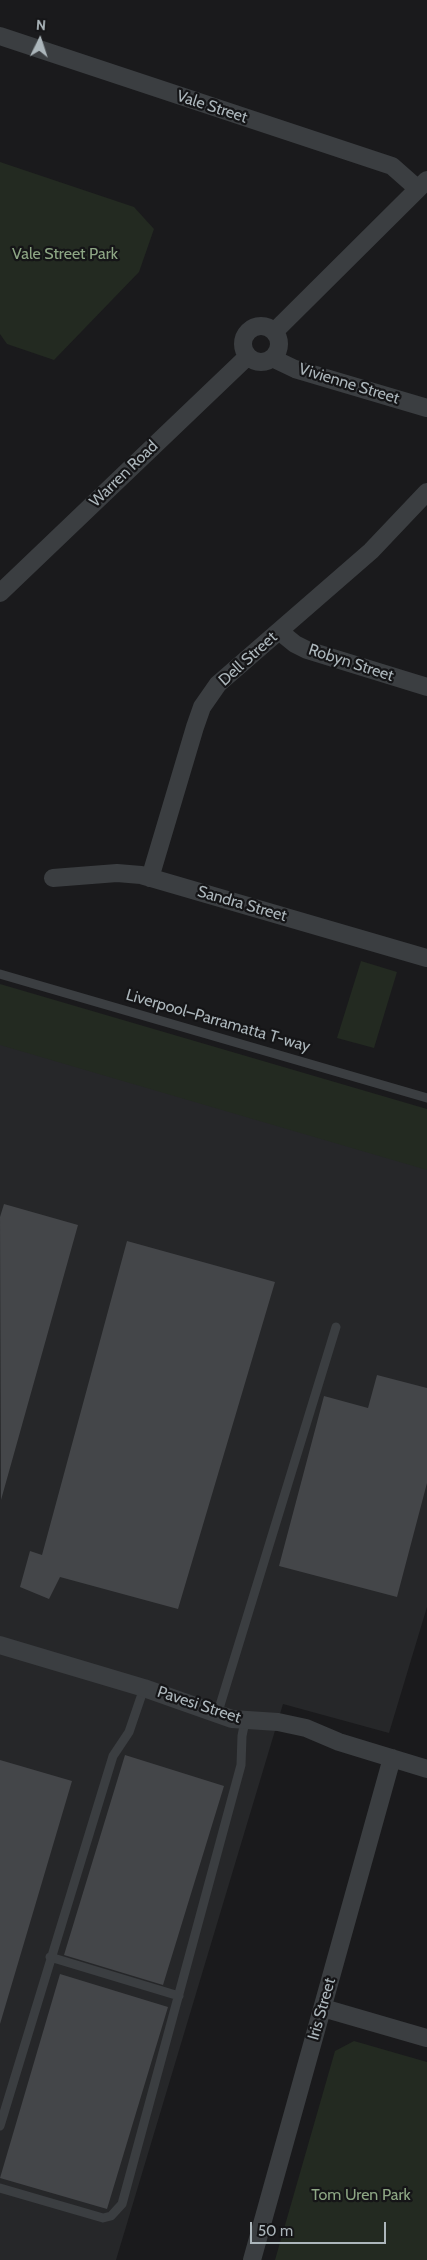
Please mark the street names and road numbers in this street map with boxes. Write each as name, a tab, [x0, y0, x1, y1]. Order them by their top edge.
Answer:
street label: Vale Street	[174, 87, 250, 127]
street label: Vivienne Street	[296, 360, 402, 408]
street label: Warren Road	[86, 437, 162, 511]
street label: Dell Street	[215, 628, 281, 690]
street label: Robyn Street	[306, 640, 396, 686]
street label: Sandra Street	[195, 882, 289, 926]
street label: Liverpool–Parramatta T-way	[124, 985, 312, 1057]
street label: Pavesi Street	[155, 1682, 243, 1728]
street label: Iris Street	[304, 1976, 340, 2042]

